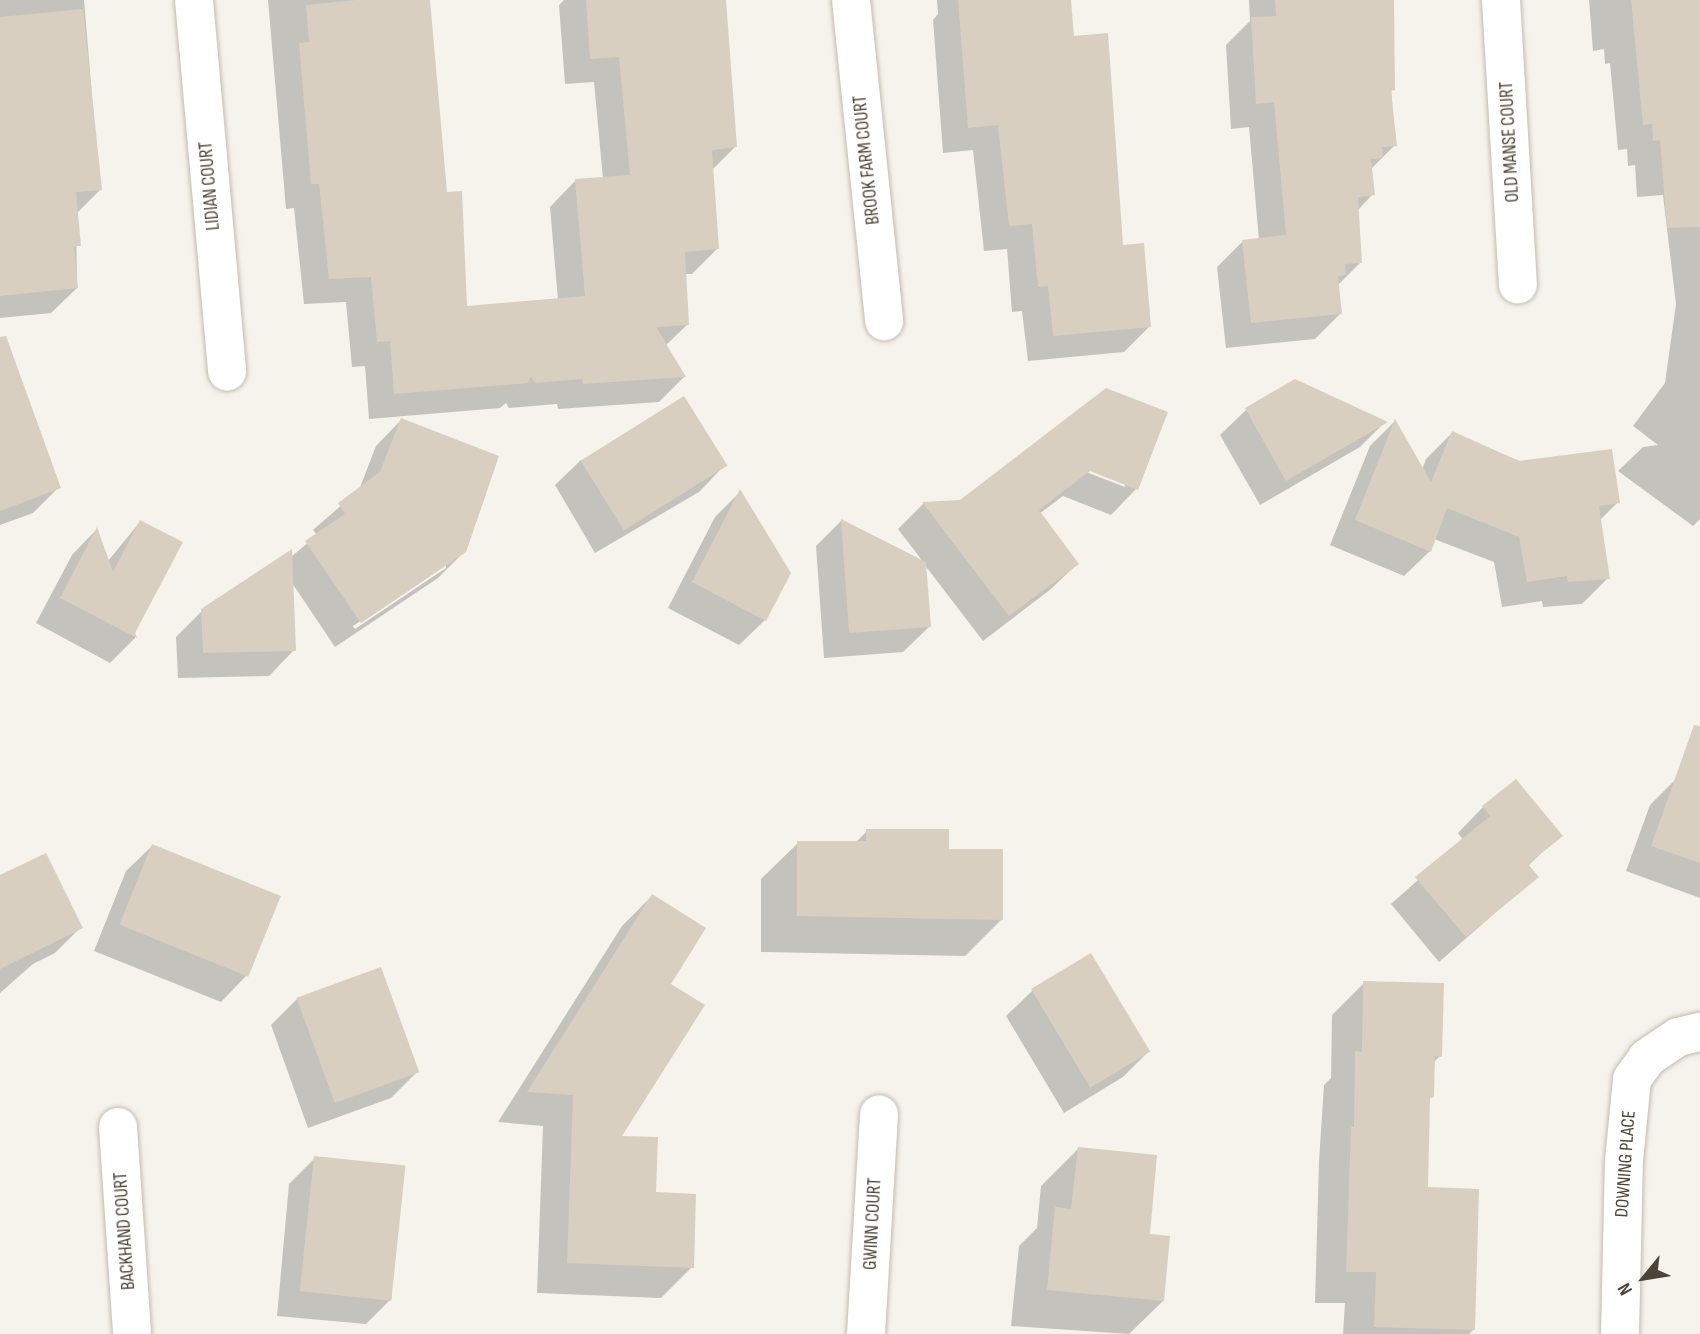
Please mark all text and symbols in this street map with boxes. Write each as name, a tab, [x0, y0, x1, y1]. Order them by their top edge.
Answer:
street label: OLD MANSE COURT	[1495, 81, 1525, 203]
street label: BROOK FARM COURT	[849, 94, 885, 226]
street label: LIDIAN COURT	[195, 141, 225, 231]
street label: DOWNING PLACE	[1611, 1110, 1641, 1218]
street label: BACKHAND COURT	[110, 1171, 140, 1291]
street label: GWINN COURT	[859, 1177, 887, 1271]
north arrow	[1609, 1243, 1679, 1313]
text: N	[1613, 1279, 1638, 1299]

